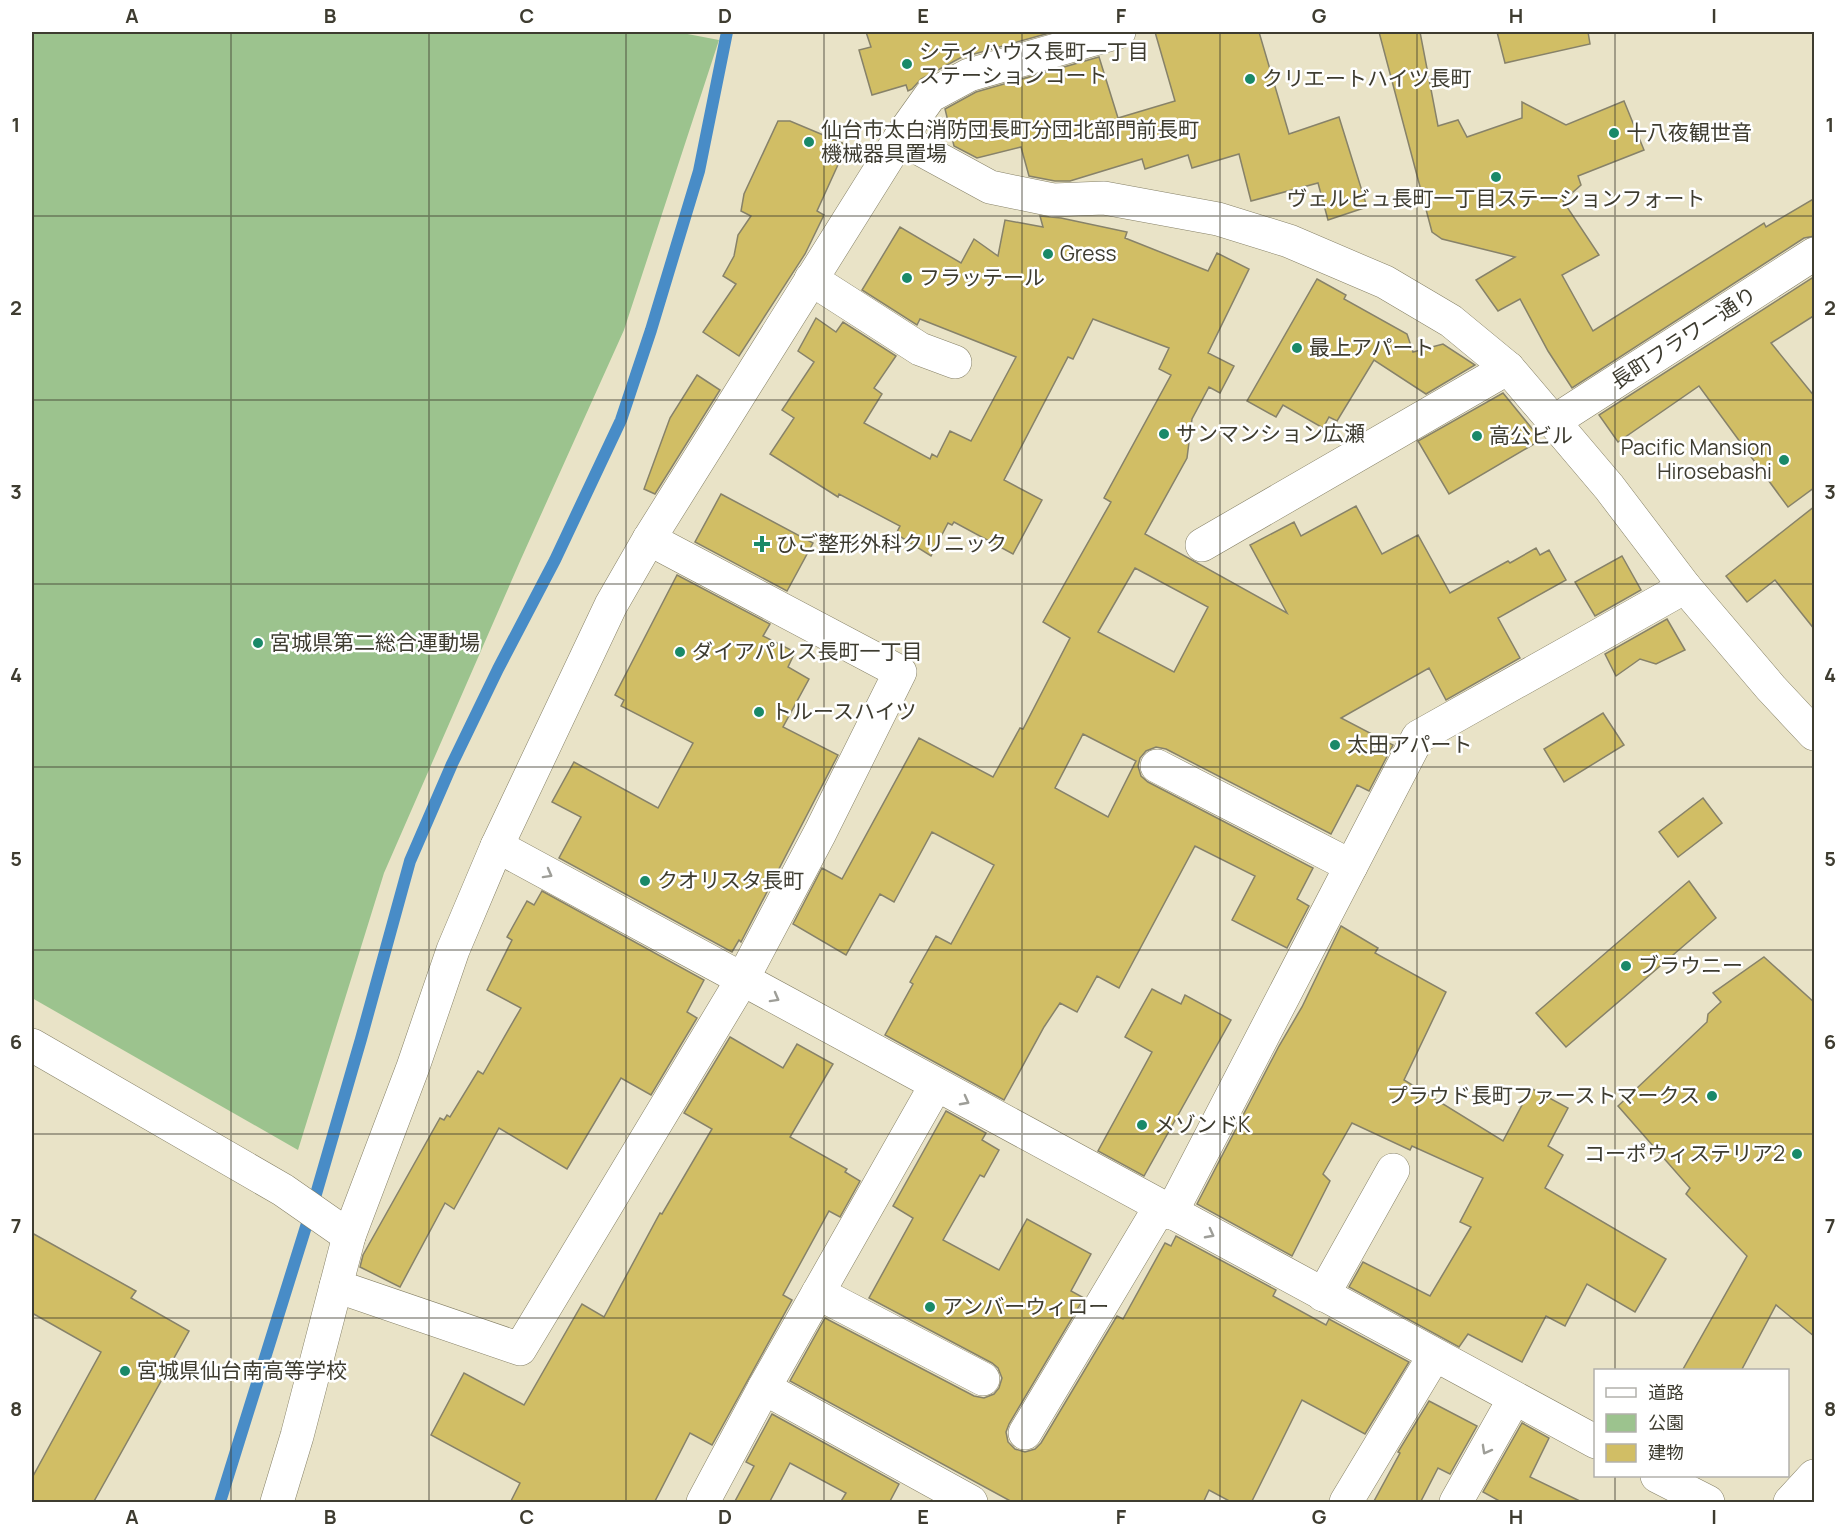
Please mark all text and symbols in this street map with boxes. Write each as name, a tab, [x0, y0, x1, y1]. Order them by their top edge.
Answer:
text: A	[125, 2, 139, 29]
text: B	[324, 2, 337, 29]
text: C	[520, 2, 534, 29]
text: D	[718, 2, 732, 29]
text: E	[917, 2, 929, 29]
text: F	[1116, 2, 1127, 29]
text: G	[1312, 2, 1327, 29]
text: H	[1509, 2, 1523, 29]
text: I	[1711, 2, 1717, 29]
place label: シティハウス長町一丁目 ステーションコート	[919, 37, 1149, 89]
marker: シティハウス長町一丁目 ステーションコート	[900, 57, 914, 71]
place label: クリエートハイツ長町	[1262, 64, 1472, 92]
marker: クリエートハイツ長町	[1243, 72, 1257, 86]
text: 1	[12, 111, 20, 138]
text: 1	[1826, 111, 1834, 138]
place label: 仙台市太白消防団長町分団北部門前長町 機械器具置場	[821, 115, 1199, 167]
place label: 十八夜観世音	[1626, 118, 1752, 146]
marker: 十八夜観世音	[1607, 126, 1621, 140]
marker: 仙台市太白消防団長町分団北部門前長町 機械器具置場	[802, 135, 816, 149]
marker: ヴェルビュ長町一丁目ステーションフォート	[1489, 170, 1503, 184]
place label: ヴェルビュ長町一丁目ステーションフォート	[1287, 184, 1705, 212]
place label: Gress	[1060, 239, 1117, 267]
marker: Gress	[1041, 247, 1055, 261]
place label: フラッテール	[919, 263, 1045, 291]
marker: フラッテール	[900, 271, 914, 285]
street label: 長町フラワー通り	[1605, 280, 1762, 395]
text: 2	[10, 294, 22, 321]
text: 2	[1824, 294, 1836, 321]
place label: 最上アパート	[1309, 333, 1435, 361]
marker: 最上アパート	[1290, 341, 1304, 355]
place label: サンマンション広瀬	[1176, 419, 1365, 447]
place label: 高公ビル	[1489, 421, 1573, 449]
marker: サンマンション広瀬	[1157, 427, 1171, 441]
marker: 高公ビル	[1470, 429, 1484, 443]
place label: Pacific Mansion Hirosebashi	[1621, 433, 1772, 485]
marker: Pacific Mansion Hirosebashi	[1777, 453, 1791, 467]
text: 3	[10, 478, 22, 505]
text: 3	[1824, 478, 1836, 505]
place label: ひご整形外科クリニック	[776, 529, 1007, 557]
marker: ひご整形外科クリニック	[753, 535, 771, 553]
place label: 宮城県第二総合運動場	[270, 628, 480, 656]
marker: 宮城県第二総合運動場	[251, 636, 265, 650]
place label: ダイアパレス長町一丁目	[692, 637, 923, 665]
marker: ダイアパレス長町一丁目	[673, 645, 687, 659]
text: 4	[10, 661, 22, 688]
text: 4	[1824, 661, 1836, 688]
place label: トルースハイツ	[771, 697, 917, 725]
marker: トルースハイツ	[752, 705, 766, 719]
place label: 太田アパート	[1347, 730, 1473, 758]
marker: 太田アパート	[1328, 738, 1342, 752]
text: 5	[10, 845, 22, 872]
text: 5	[1824, 845, 1836, 872]
place label: クオリスタ長町	[657, 866, 804, 894]
one-way arrow	[542, 867, 553, 878]
marker: クオリスタ長町	[638, 874, 652, 888]
place label: ブラウニー	[1638, 951, 1743, 979]
marker: ブラウニー	[1619, 959, 1633, 973]
one-way arrow	[769, 991, 779, 1002]
text: 6	[10, 1028, 22, 1055]
text: 6	[1824, 1028, 1836, 1055]
place label: プラウド長町ファーストマークス	[1387, 1081, 1700, 1109]
marker: プラウド長町ファーストマークス	[1705, 1089, 1719, 1103]
one-way arrow	[958, 1094, 969, 1105]
place label: メゾンドK	[1154, 1110, 1251, 1138]
marker: メゾンドK	[1135, 1118, 1149, 1132]
place label: コーポウィステリア2	[1584, 1139, 1785, 1167]
marker: コーポウィステリア2	[1790, 1147, 1804, 1161]
text: 7	[11, 1212, 21, 1239]
text: 7	[1825, 1212, 1835, 1239]
one-way arrow	[1204, 1227, 1214, 1238]
place label: アンバーウィロー	[942, 1292, 1109, 1320]
marker: アンバーウィロー	[923, 1300, 937, 1314]
place label: 宮城県仙台南高等学校	[137, 1356, 347, 1384]
marker: 宮城県仙台南高等学校	[118, 1364, 132, 1378]
legend	[1594, 1369, 1789, 1477]
text: 道路	[1648, 1380, 1684, 1404]
text: 8	[10, 1395, 22, 1422]
text: 8	[1824, 1395, 1836, 1422]
text: 公園	[1648, 1410, 1684, 1434]
text: 建物	[1648, 1440, 1684, 1464]
one-way arrow	[1482, 1444, 1493, 1454]
text: A	[125, 1503, 139, 1530]
text: B	[324, 1503, 337, 1530]
text: C	[520, 1503, 534, 1530]
text: D	[718, 1503, 732, 1530]
text: E	[917, 1503, 929, 1530]
text: F	[1116, 1503, 1127, 1530]
text: G	[1312, 1503, 1327, 1530]
text: H	[1509, 1503, 1523, 1530]
text: I	[1711, 1503, 1717, 1530]

